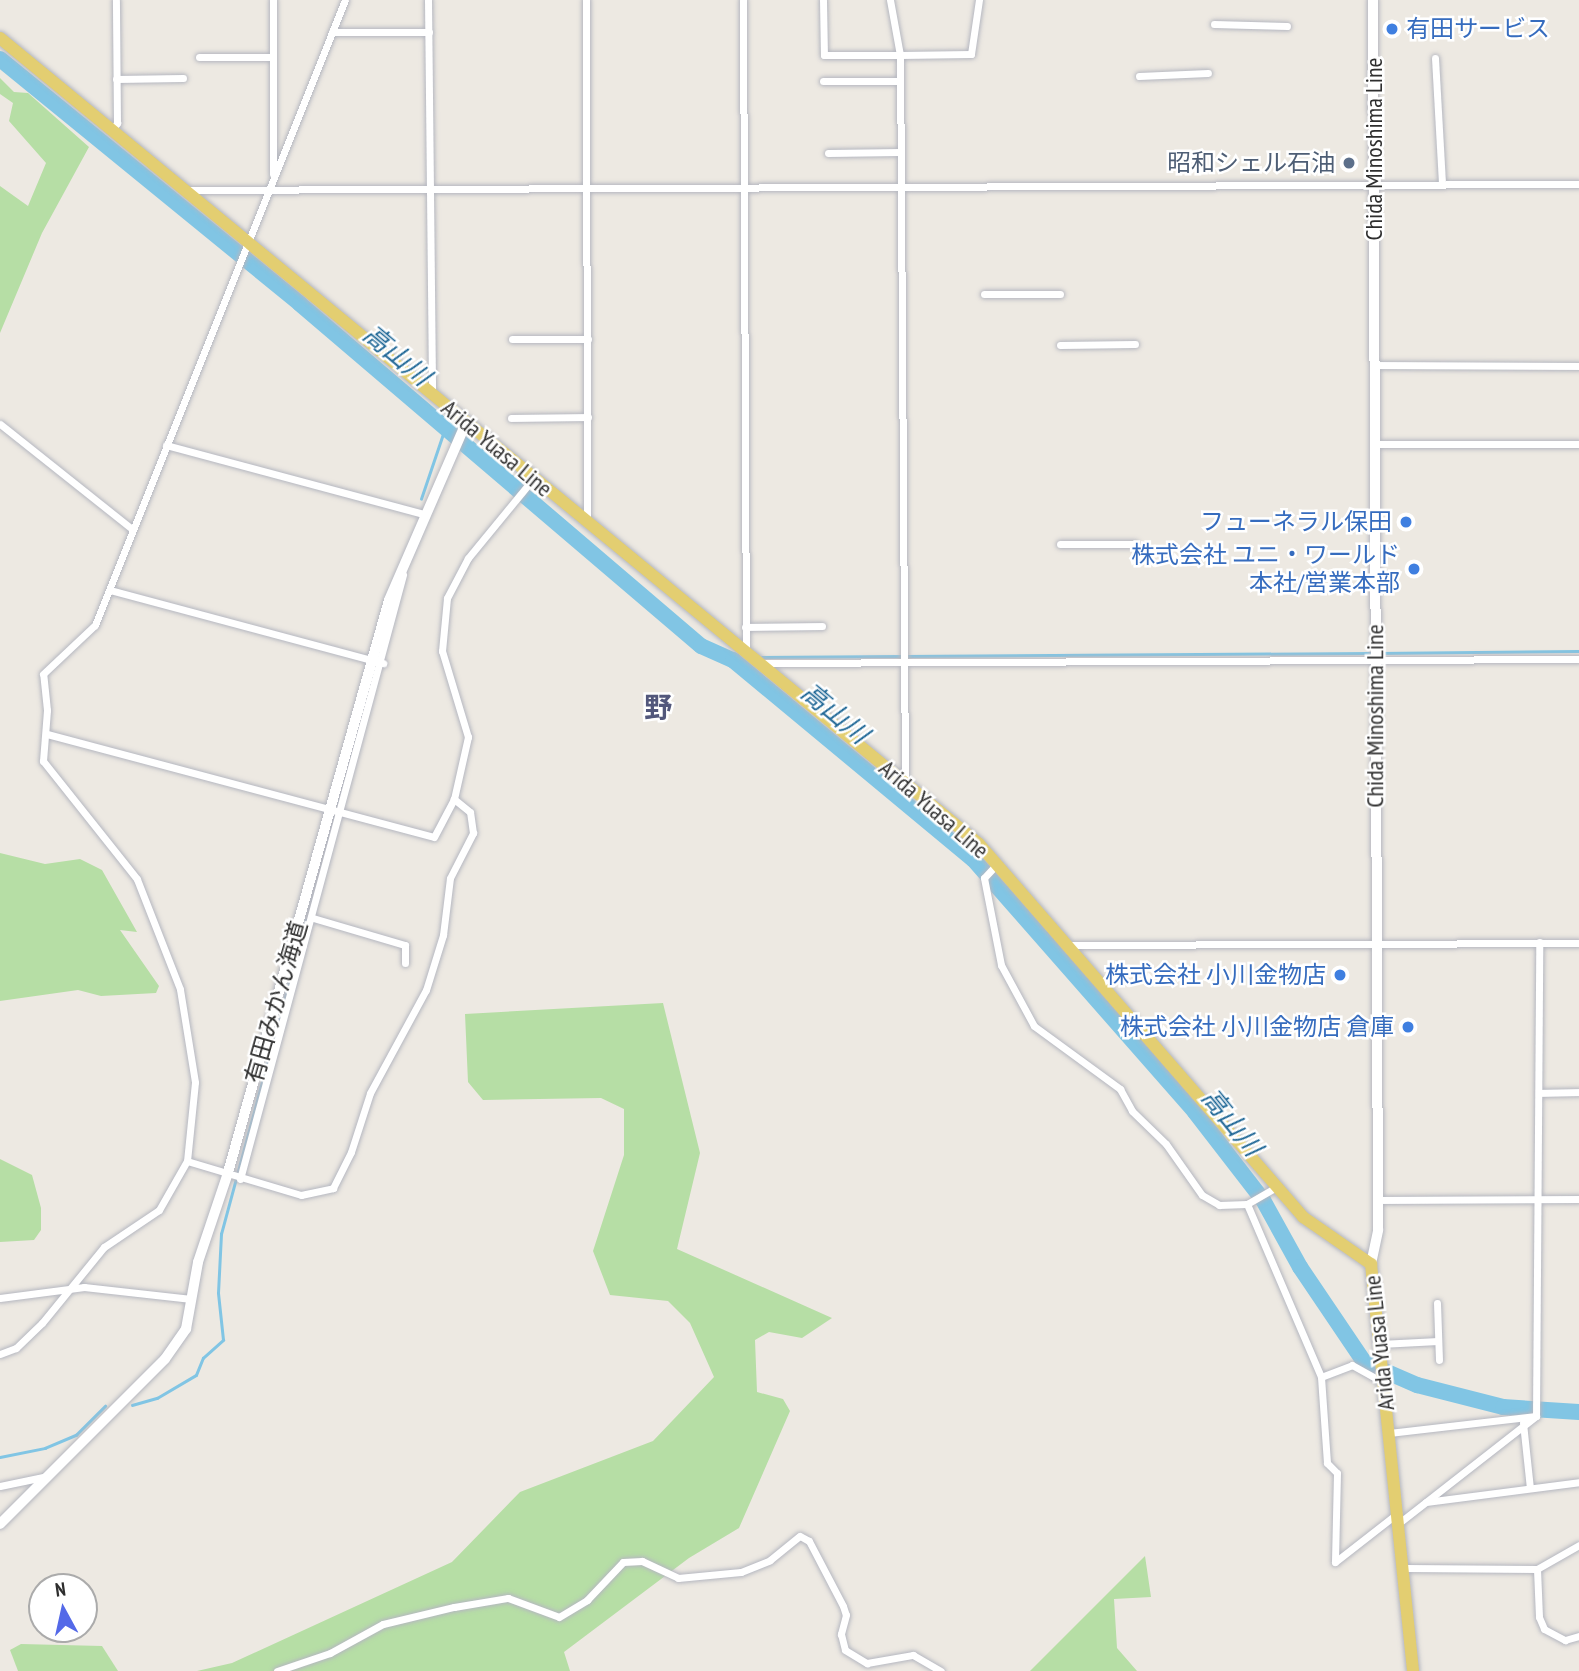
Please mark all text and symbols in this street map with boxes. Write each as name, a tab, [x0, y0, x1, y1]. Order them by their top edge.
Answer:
place label: 有田サービス	[1406, 15, 1550, 43]
marker: 有田サービス	[1384, 21, 1400, 37]
street label: Chida Minoshima Line	[1360, 57, 1388, 241]
place label: 昭和シェル石油	[1167, 149, 1335, 177]
marker: 昭和シェル石油	[1341, 155, 1357, 171]
water label: 高山川	[357, 318, 437, 392]
street label: Arida Yuasa Line	[436, 393, 558, 503]
place label: フューネラル保田	[1200, 508, 1392, 536]
marker: フューネラル保田	[1398, 514, 1414, 530]
place label: 株式会社 ユニ・ワールド 本社/営業本部	[1131, 541, 1400, 597]
marker: 株式会社 ユニ・ワールド 本社/営業本部	[1406, 561, 1422, 577]
street label: Chida Minoshima Line	[1361, 624, 1389, 808]
water label: 高山川	[795, 676, 875, 750]
district label: 野	[644, 690, 672, 724]
street label: Arida Yuasa Line	[873, 753, 995, 865]
street label: 有田みかん海道	[239, 917, 313, 1087]
place label: 株式会社 小川金物店	[1105, 961, 1326, 989]
marker: 株式会社 小川金物店	[1332, 967, 1348, 983]
place label: 株式会社 小川金物店 倉庫	[1120, 1013, 1394, 1041]
marker: 株式会社 小川金物店 倉庫	[1400, 1019, 1416, 1035]
water label: 高山川	[1195, 1082, 1269, 1162]
street label: Arida Yuasa Line	[1358, 1274, 1400, 1412]
north arrow	[28, 1573, 98, 1643]
text: N	[54, 1577, 67, 1602]

